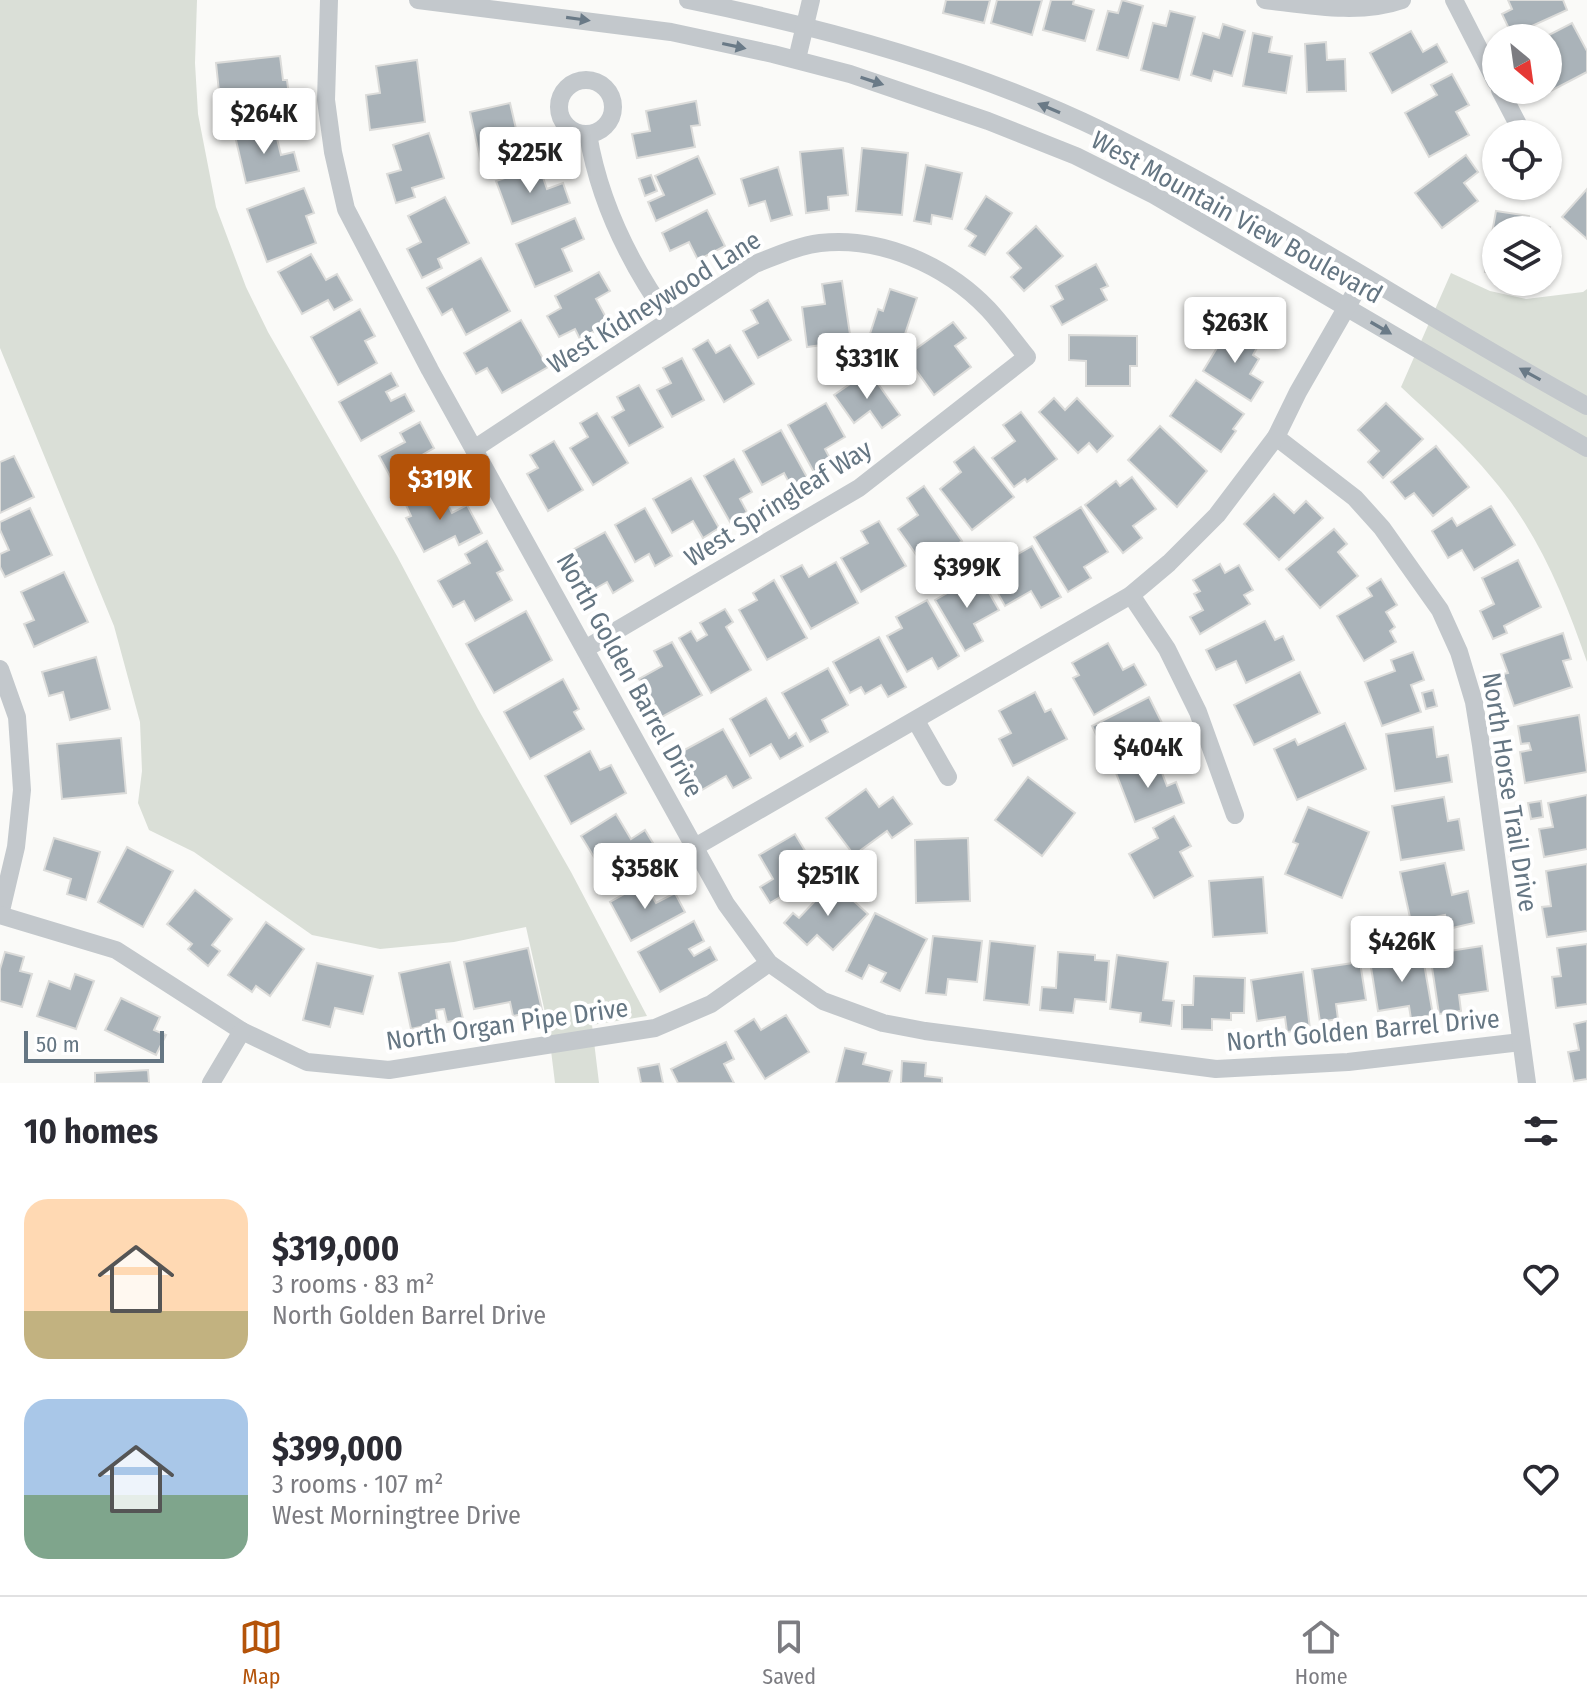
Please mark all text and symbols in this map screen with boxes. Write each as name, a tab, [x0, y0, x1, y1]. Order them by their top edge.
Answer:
one-way arrow	[566, 13, 591, 26]
north arrow	[1482, 24, 1562, 104]
map controls	[1482, 24, 1562, 296]
one-way arrow	[722, 40, 747, 52]
one-way arrow	[860, 76, 884, 88]
pin: $264K	[208, 88, 320, 156]
text: $264K	[231, 98, 297, 129]
one-way arrow	[1037, 101, 1061, 114]
button: locate	[1482, 120, 1562, 200]
street label: West Mountain View Boulevard	[1086, 124, 1388, 310]
pin: $225K	[474, 127, 586, 195]
text: $225K	[498, 137, 562, 168]
button: layers	[1482, 216, 1562, 296]
street label: West Kidneywood Lane	[542, 224, 766, 381]
pin: $263K	[1179, 297, 1291, 365]
text: $263K	[1202, 307, 1268, 338]
one-way arrow	[1370, 321, 1392, 335]
pin: $331K	[811, 333, 923, 401]
text: $331K	[835, 343, 899, 374]
one-way arrow	[1519, 367, 1541, 381]
street label: West Springleaf Way	[679, 433, 878, 573]
pin: $319K	[384, 454, 496, 522]
text: $319K	[408, 464, 472, 495]
pin: $399K	[911, 542, 1023, 610]
street label: North Golden Barrel Drive	[550, 548, 710, 803]
text: $399K	[933, 552, 1001, 583]
street label: North Horse Trail Drive	[1475, 670, 1544, 914]
pin: $404K	[1092, 722, 1204, 790]
text: $404K	[1114, 732, 1182, 763]
pin: $358K	[589, 843, 701, 911]
pin: $251K	[772, 850, 884, 918]
text: $358K	[612, 853, 678, 884]
text: $251K	[797, 860, 859, 891]
pin: $426K	[1346, 916, 1458, 984]
text: $426K	[1369, 926, 1435, 957]
street label: North Organ Pipe Drive	[384, 992, 630, 1057]
street label: North Golden Barrel Drive	[1225, 1003, 1501, 1058]
scale bar	[24, 1027, 164, 1063]
text: 50 m	[36, 1031, 80, 1058]
icon: filters	[1519, 1109, 1563, 1153]
text: 10 homes	[24, 1111, 158, 1152]
text: $319,000	[272, 1228, 399, 1269]
icon: home	[88, 1231, 184, 1327]
icon: heart	[1519, 1257, 1563, 1301]
text: 3 rooms · 83 m²	[272, 1269, 434, 1300]
text: North Golden Barrel Drive	[272, 1300, 546, 1331]
text: $399,000	[272, 1428, 403, 1469]
icon: home	[88, 1431, 184, 1527]
icon: heart	[1519, 1457, 1563, 1501]
text: 3 rooms · 107 m²	[272, 1469, 444, 1500]
text: West Morningtree Drive	[272, 1500, 521, 1531]
tab: Map	[239, 1615, 283, 1690]
tab: Saved	[762, 1615, 816, 1690]
tab: Home	[1295, 1615, 1348, 1690]

